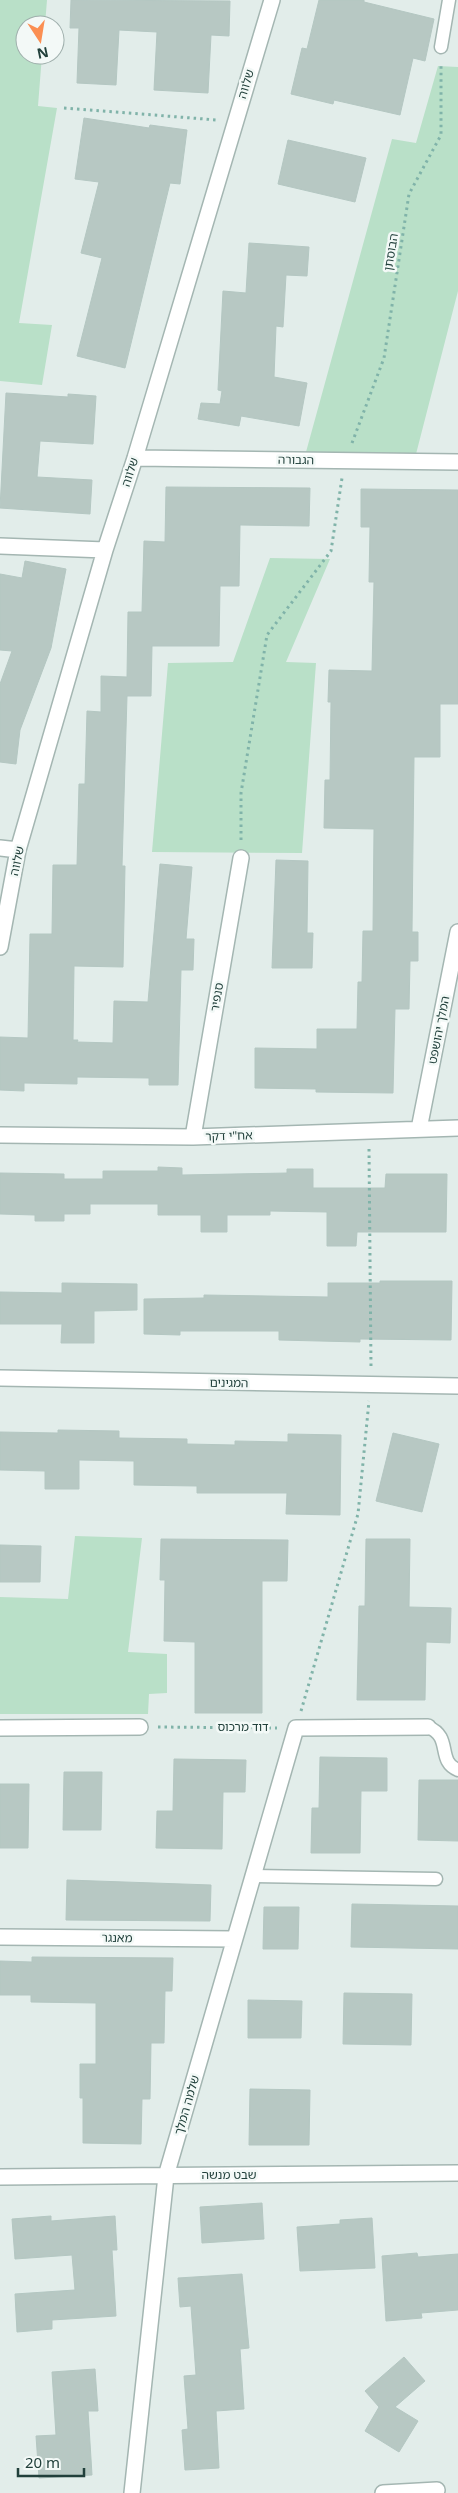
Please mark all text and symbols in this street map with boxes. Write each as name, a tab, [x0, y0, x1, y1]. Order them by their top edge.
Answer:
north arrow	[15, 15, 65, 65]
text: N	[35, 43, 50, 64]
street label: שלווה	[233, 67, 258, 101]
street label: הבוסתן	[379, 232, 402, 272]
street label: הגבורה	[278, 451, 314, 468]
street label: שלווה	[117, 455, 142, 489]
street label: שלווה	[5, 845, 28, 877]
street label: סנפיר	[206, 981, 227, 1013]
street label: המלך יהושפט	[424, 994, 453, 1065]
street label: אח"י דקר	[205, 1126, 253, 1145]
street label: המגינים	[209, 1374, 249, 1391]
street label: דוד מרכוס	[217, 1718, 269, 1735]
street label: מאנגר	[101, 1929, 133, 1946]
street label: שלמה המלך	[170, 2073, 203, 2137]
street label: שבט מנשה	[202, 2166, 256, 2183]
scale bar	[18, 2446, 84, 2478]
text: 20 m	[25, 2452, 60, 2472]

